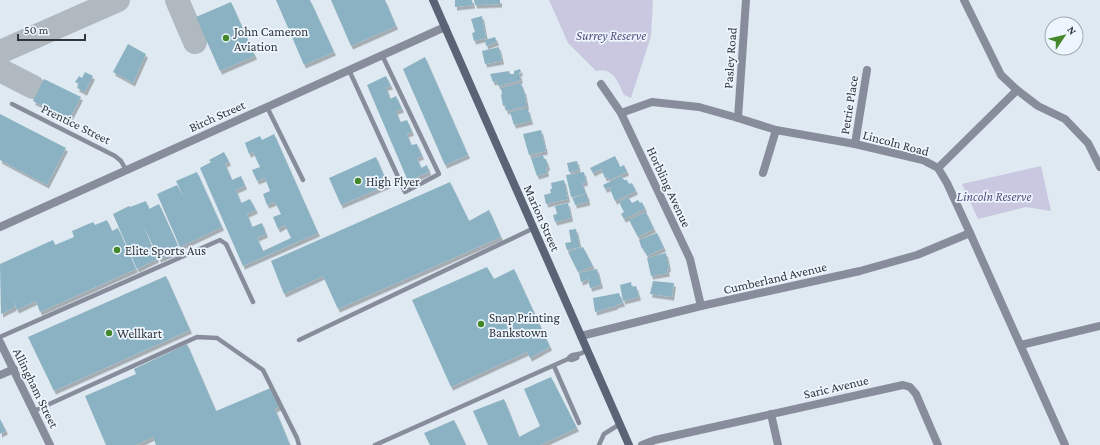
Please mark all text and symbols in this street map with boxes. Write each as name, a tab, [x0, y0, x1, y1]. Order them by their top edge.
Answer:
scale bar	[18, 16, 85, 42]
north arrow	[1044, 16, 1084, 56]
text: 50 m	[24, 23, 49, 37]
place label: John Cameron Aviation	[233, 24, 308, 54]
text: N	[1065, 24, 1080, 37]
street label: Pasley Road	[720, 27, 740, 89]
park label: Surrey Reserve	[576, 28, 646, 43]
marker: John Cameron Aviation	[221, 33, 231, 43]
street label: Petrie Place	[837, 74, 861, 136]
street label: Birch Street	[187, 97, 248, 135]
street label: Prentice Street	[39, 101, 114, 148]
street label: Lincoln Road	[861, 127, 931, 159]
street label: Horbling Avenue	[644, 144, 694, 230]
place label: High Flyer	[366, 174, 420, 189]
marker: High Flyer	[353, 176, 363, 186]
street label: Marion Street	[521, 182, 564, 254]
park label: Lincoln Reserve	[957, 189, 1032, 204]
place label: Elite Sports Aus	[125, 243, 206, 258]
marker: Elite Sports Aus	[112, 245, 122, 255]
street label: Cumberland Avenue	[722, 259, 829, 297]
place label: Snap Printing Bankstown	[489, 310, 561, 340]
marker: Snap Printing Bankstown	[476, 319, 486, 329]
place label: Wellkart	[117, 326, 163, 341]
marker: Wellkart	[104, 328, 114, 338]
street label: Allingham Street	[10, 346, 62, 431]
street label: Saric Avenue	[802, 372, 870, 402]

